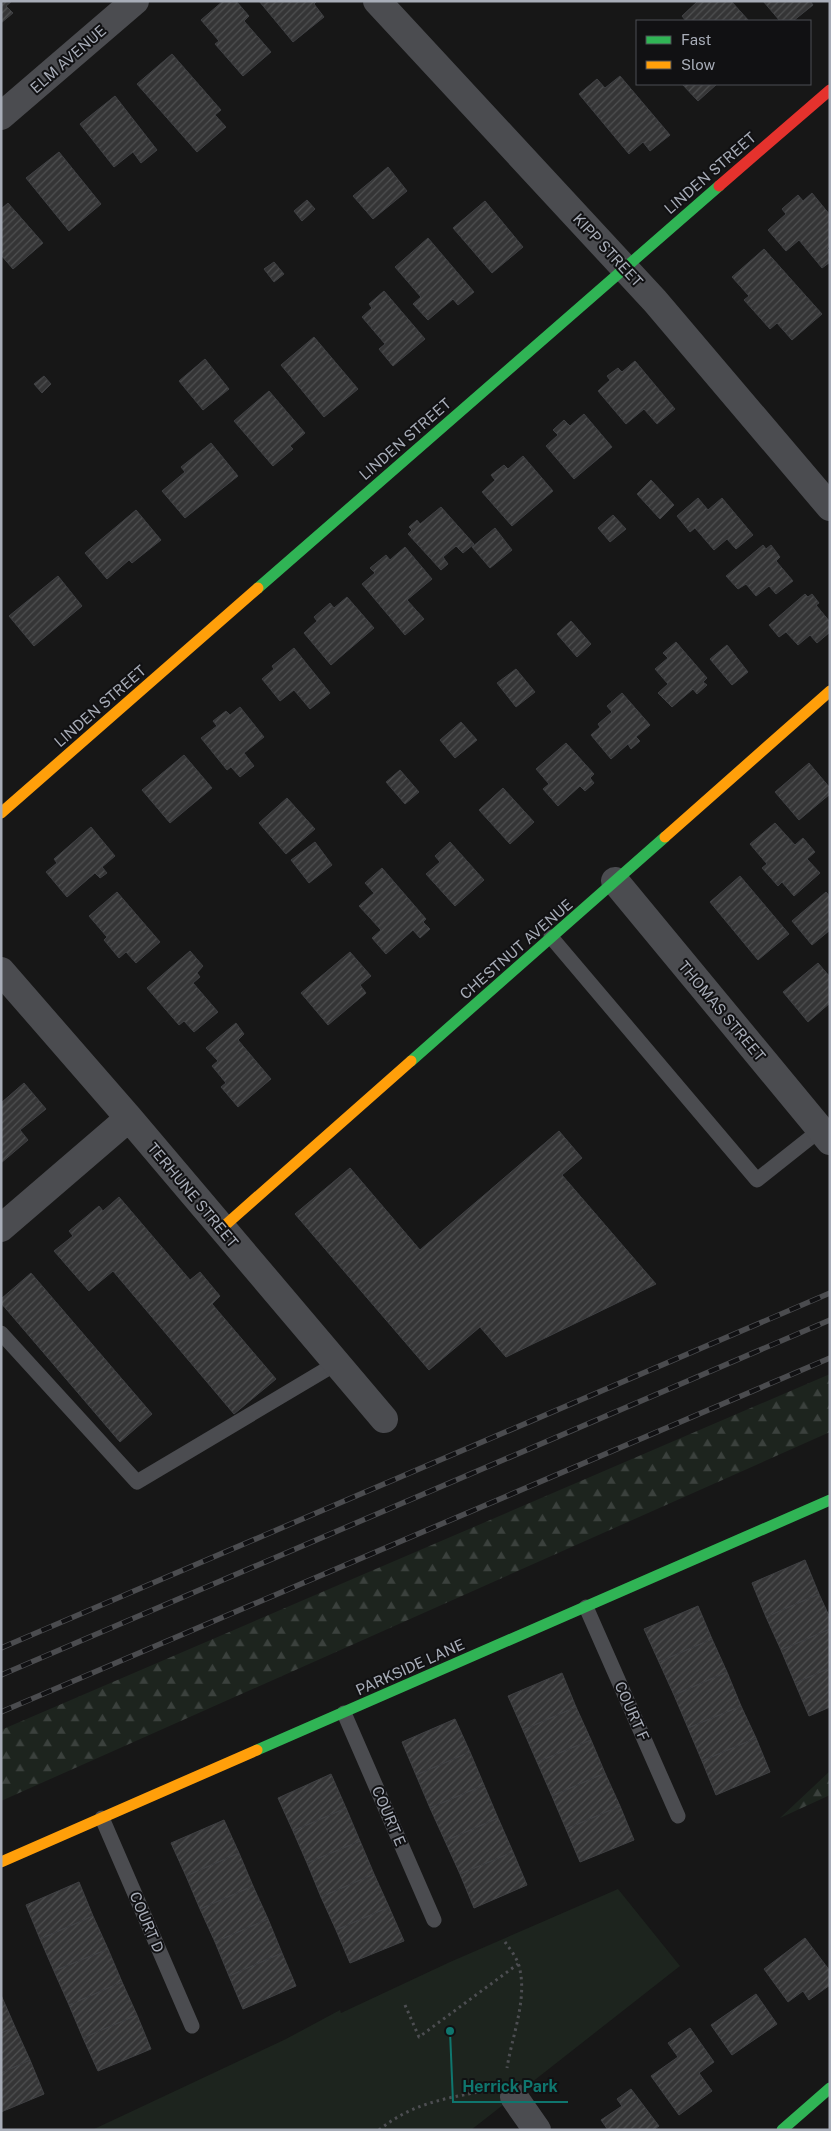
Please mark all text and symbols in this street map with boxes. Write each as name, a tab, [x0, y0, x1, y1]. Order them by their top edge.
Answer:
legend	[636, 20, 811, 85]
street label: ELM AVENUE	[27, 22, 109, 96]
text: Fast	[681, 31, 711, 48]
text: Slow	[681, 56, 716, 73]
street label: LINDEN STREET	[661, 129, 759, 217]
street label: KIPP STREET	[570, 210, 646, 290]
street label: LINDEN STREET	[356, 395, 454, 483]
street label: LINDEN STREET	[51, 662, 149, 750]
street label: CHESTNUT AVENUE	[456, 895, 576, 1003]
street label: THOMAS STREET	[675, 957, 769, 1065]
street label: TERHUNE STREET	[144, 1139, 242, 1251]
street label: PARKSIDE LANE	[353, 1635, 467, 1699]
street label: COURT F	[611, 1679, 653, 1743]
street label: COURT E	[369, 1783, 409, 1849]
street label: COURT D	[127, 1889, 167, 1955]
callout: Herrick Park	[453, 2071, 568, 2102]
text: Herrick Park	[462, 2077, 558, 2096]

